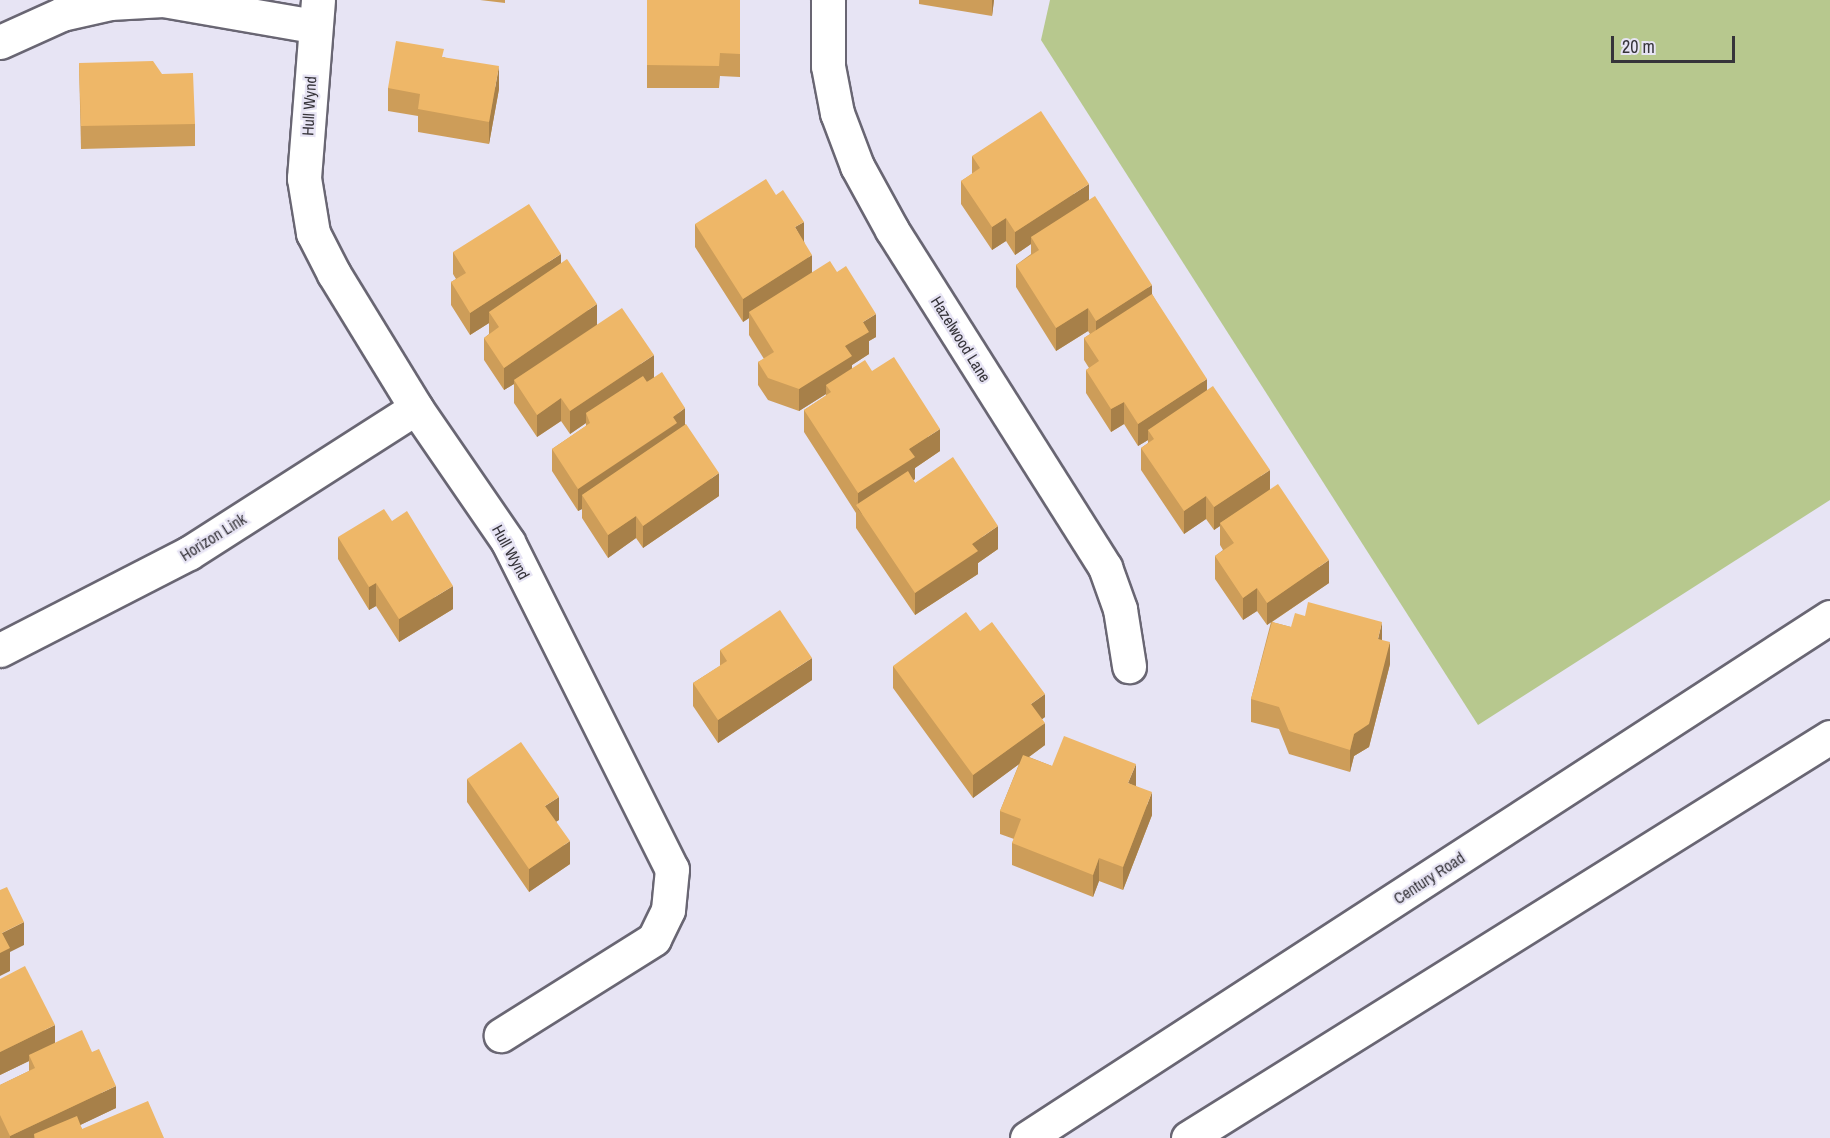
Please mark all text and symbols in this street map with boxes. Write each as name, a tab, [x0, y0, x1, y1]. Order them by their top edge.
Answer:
scale bar	[1614, 24, 1738, 62]
text: 20 m	[1622, 34, 1655, 59]
street label: Hull Wynd	[298, 76, 320, 136]
street label: Hazelwood Lane	[927, 292, 995, 386]
street label: Horizon Link	[176, 509, 250, 565]
street label: Hull Wynd	[488, 521, 534, 583]
street label: Century Road	[1390, 848, 1468, 908]

